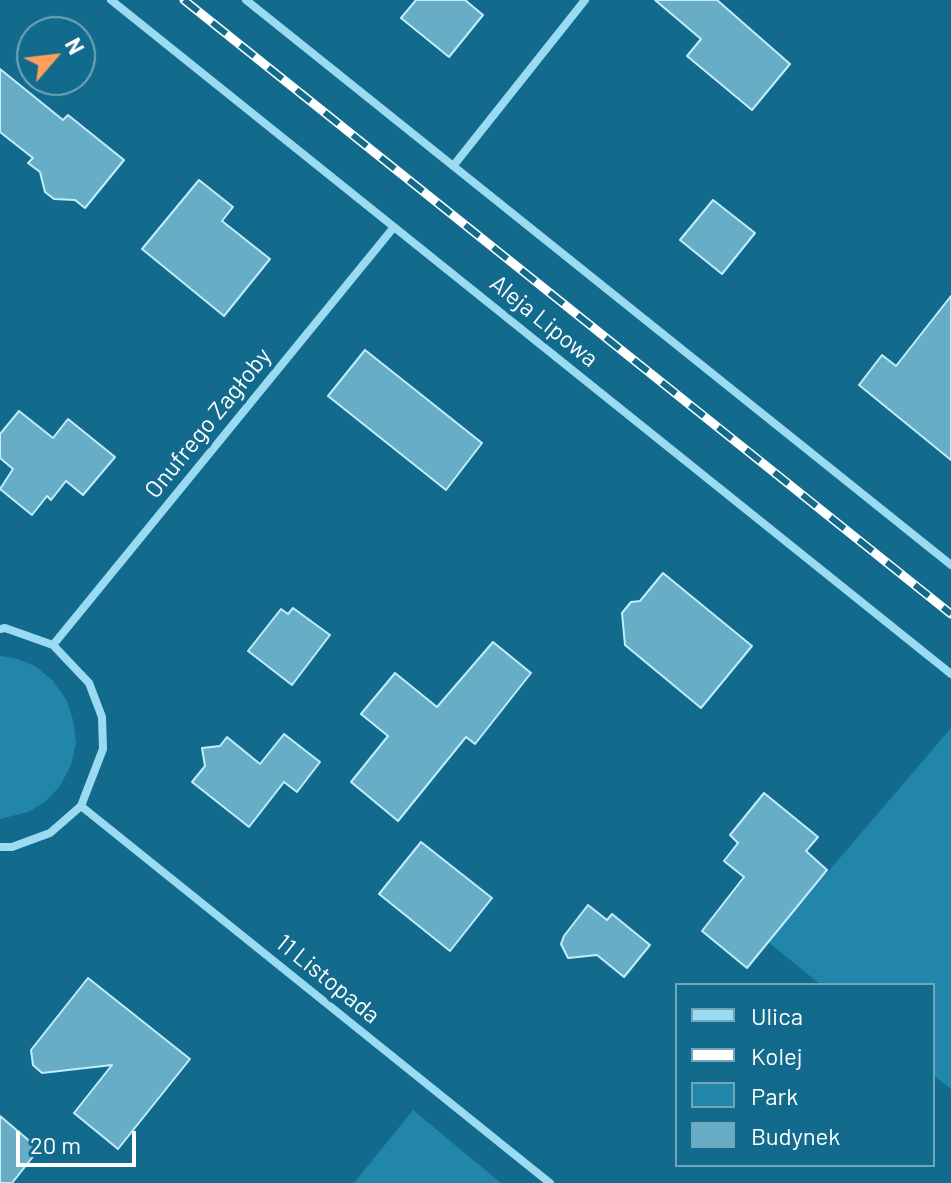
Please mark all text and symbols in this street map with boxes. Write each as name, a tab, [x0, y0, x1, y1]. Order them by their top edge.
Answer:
north arrow	[16, 16, 96, 96]
text: N	[61, 33, 90, 58]
street label: Aleja Lipowa	[484, 269, 604, 373]
street label: Onufrego Zagłoby	[139, 342, 277, 504]
street label: 11 Listopada	[270, 928, 386, 1030]
legend	[675, 983, 935, 1167]
text: Ulica	[751, 1001, 803, 1030]
text: Kolej	[751, 1041, 803, 1070]
text: Park	[751, 1081, 798, 1110]
scale bar	[20, 1115, 140, 1165]
text: Budynek	[751, 1121, 840, 1150]
text: 20 m	[30, 1130, 81, 1159]

